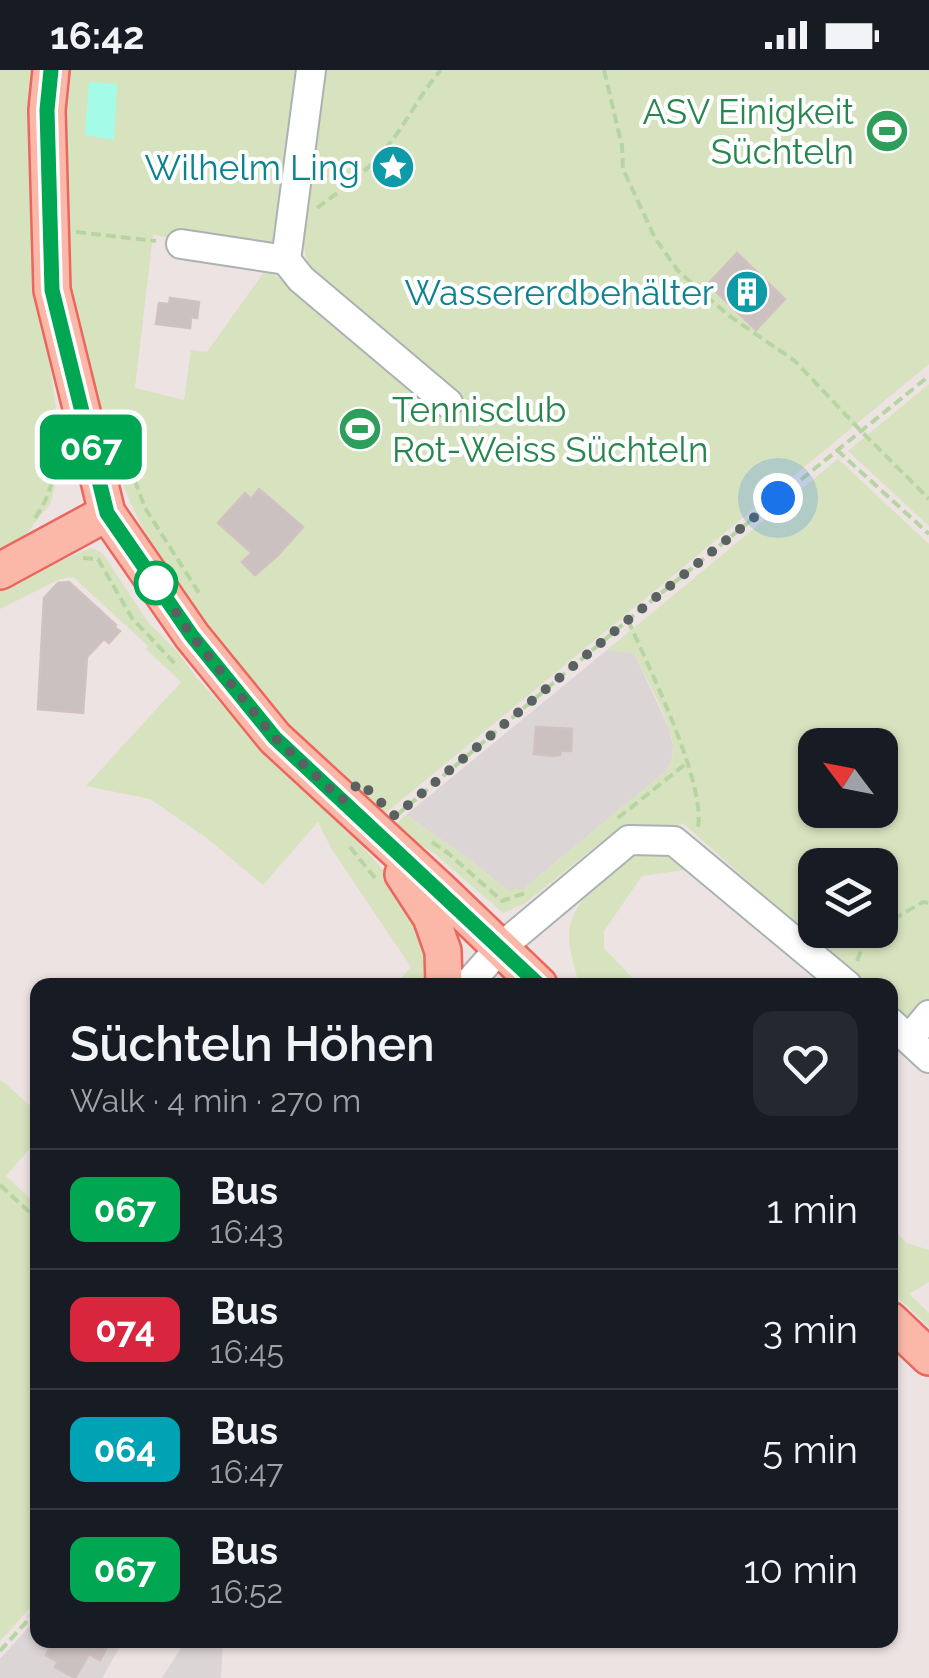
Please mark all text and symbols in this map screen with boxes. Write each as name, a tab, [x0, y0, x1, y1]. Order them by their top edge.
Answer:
text: 16:42	[50, 13, 144, 58]
place label: ASV Einigkeit Süchteln	[642, 91, 854, 172]
sports icon: ASV Einigkeit Süchteln	[864, 108, 910, 154]
place icon: Wilhelm Ling	[370, 144, 416, 190]
place label: Wilhelm Ling	[145, 147, 360, 188]
building icon: Wassererdbehälter	[724, 269, 770, 315]
place label: Wassererdbehälter	[405, 272, 714, 313]
place label: Tennisclub Rot-Weiss Süchteln	[392, 389, 709, 470]
sports icon: Tennisclub Rot-Weiss Süchteln	[337, 406, 383, 452]
line badge: 067	[34, 414, 148, 480]
text: 067	[60, 427, 122, 468]
your location	[753, 473, 803, 523]
unlabelled marker	[135, 562, 177, 604]
north arrow	[798, 728, 898, 828]
map controls	[798, 728, 898, 948]
button: layers	[798, 848, 898, 948]
button: heart	[753, 1011, 858, 1116]
text: Süchteln Höhen	[70, 1016, 435, 1072]
text: Walk · 4 min · 270 m	[70, 1082, 361, 1119]
text: Bus	[210, 1168, 278, 1213]
text: 1 min	[767, 1187, 858, 1232]
text: 067	[94, 1189, 156, 1230]
text: 16:43	[210, 1213, 284, 1250]
text: Bus	[210, 1288, 278, 1333]
text: 3 min	[763, 1307, 858, 1352]
text: 074	[95, 1309, 155, 1350]
text: 16:45	[210, 1333, 284, 1370]
text: Bus	[210, 1408, 278, 1453]
text: 5 min	[762, 1427, 858, 1472]
text: 064	[94, 1429, 156, 1470]
text: 16:47	[210, 1453, 283, 1490]
text: Bus	[210, 1528, 278, 1573]
text: 10 min	[743, 1547, 858, 1592]
text: 067	[94, 1549, 156, 1590]
text: 16:52	[210, 1573, 283, 1610]

